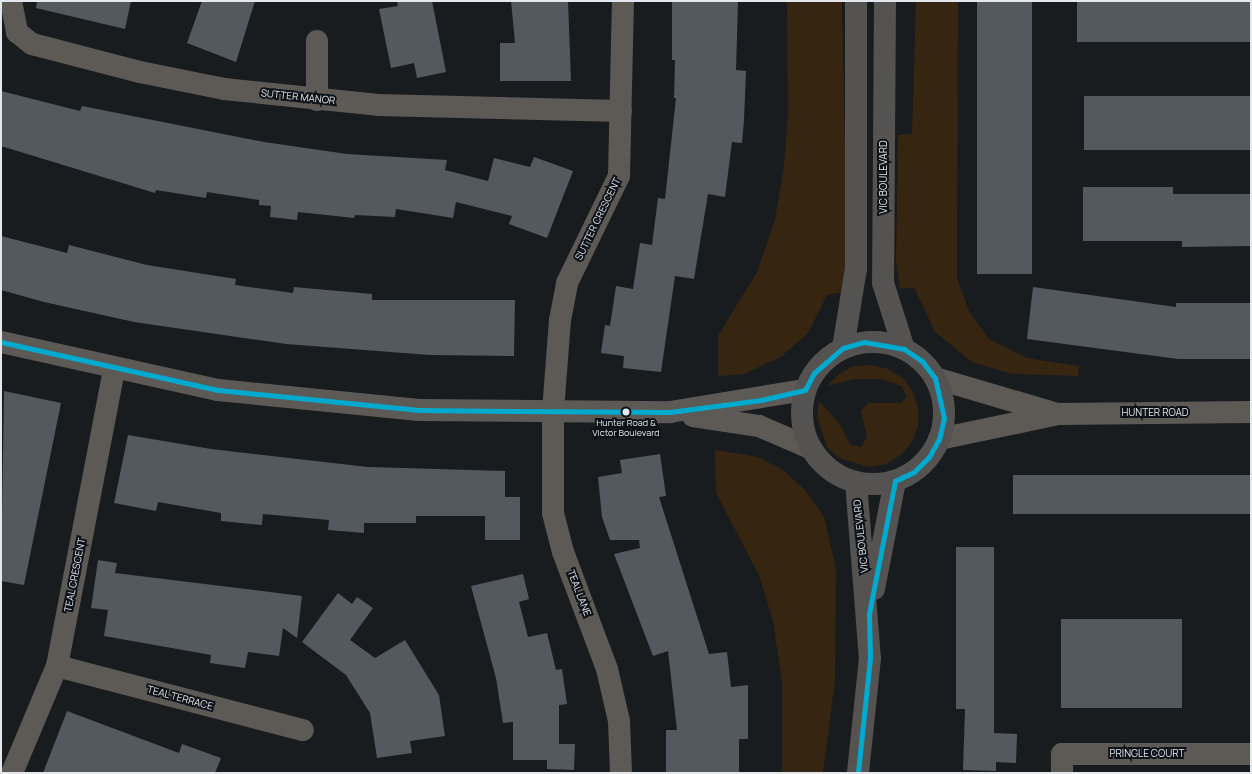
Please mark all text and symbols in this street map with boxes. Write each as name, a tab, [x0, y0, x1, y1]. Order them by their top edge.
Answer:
street label: SUTTER MANOR	[260, 87, 336, 107]
street label: VIC BOULEVARD	[878, 140, 890, 214]
street label: SUTTER CRESCENT	[573, 176, 623, 262]
marker: Hunter Road & Victor Boulevard	[621, 407, 631, 417]
street label: HUNTER ROAD	[1121, 407, 1189, 419]
place label: Hunter Road & Victor Boulevard	[592, 418, 660, 439]
street label: VIC BOULEVARD	[851, 499, 871, 573]
street label: TEAL CRESCENT	[62, 537, 88, 613]
street label: TEAL LANE	[565, 568, 593, 618]
street label: TEAL TERRACE	[145, 683, 215, 713]
street label: PRINGLE COURT	[1109, 748, 1185, 760]

